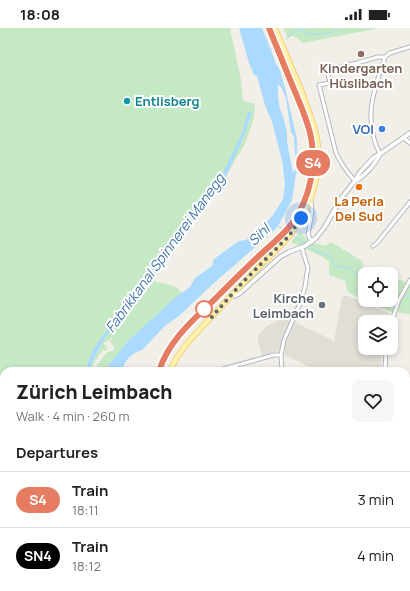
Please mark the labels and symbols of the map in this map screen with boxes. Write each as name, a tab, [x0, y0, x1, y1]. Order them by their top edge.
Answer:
marker: Kindergarten Hüslibach	[356, 49, 366, 59]
place label: Kindergarten Hüslibach	[320, 59, 402, 92]
place label: Entlisberg	[135, 92, 199, 110]
marker: Entlisberg	[122, 96, 132, 106]
place label: VOI	[353, 120, 374, 138]
marker: VOI	[377, 124, 387, 134]
line badge: S4	[295, 150, 331, 176]
water label: Fabrikkanal Spinnerei Manegg	[101, 168, 230, 336]
marker: La Perla Del Sud	[354, 182, 364, 192]
place label: La Perla Del Sud	[334, 192, 384, 225]
your location	[291, 208, 311, 228]
water label: Sihl	[244, 218, 275, 250]
place label: Kirche Leimbach	[253, 289, 314, 322]
unlabelled marker	[195, 300, 213, 318]
marker: Kirche Leimbach	[317, 300, 327, 310]

